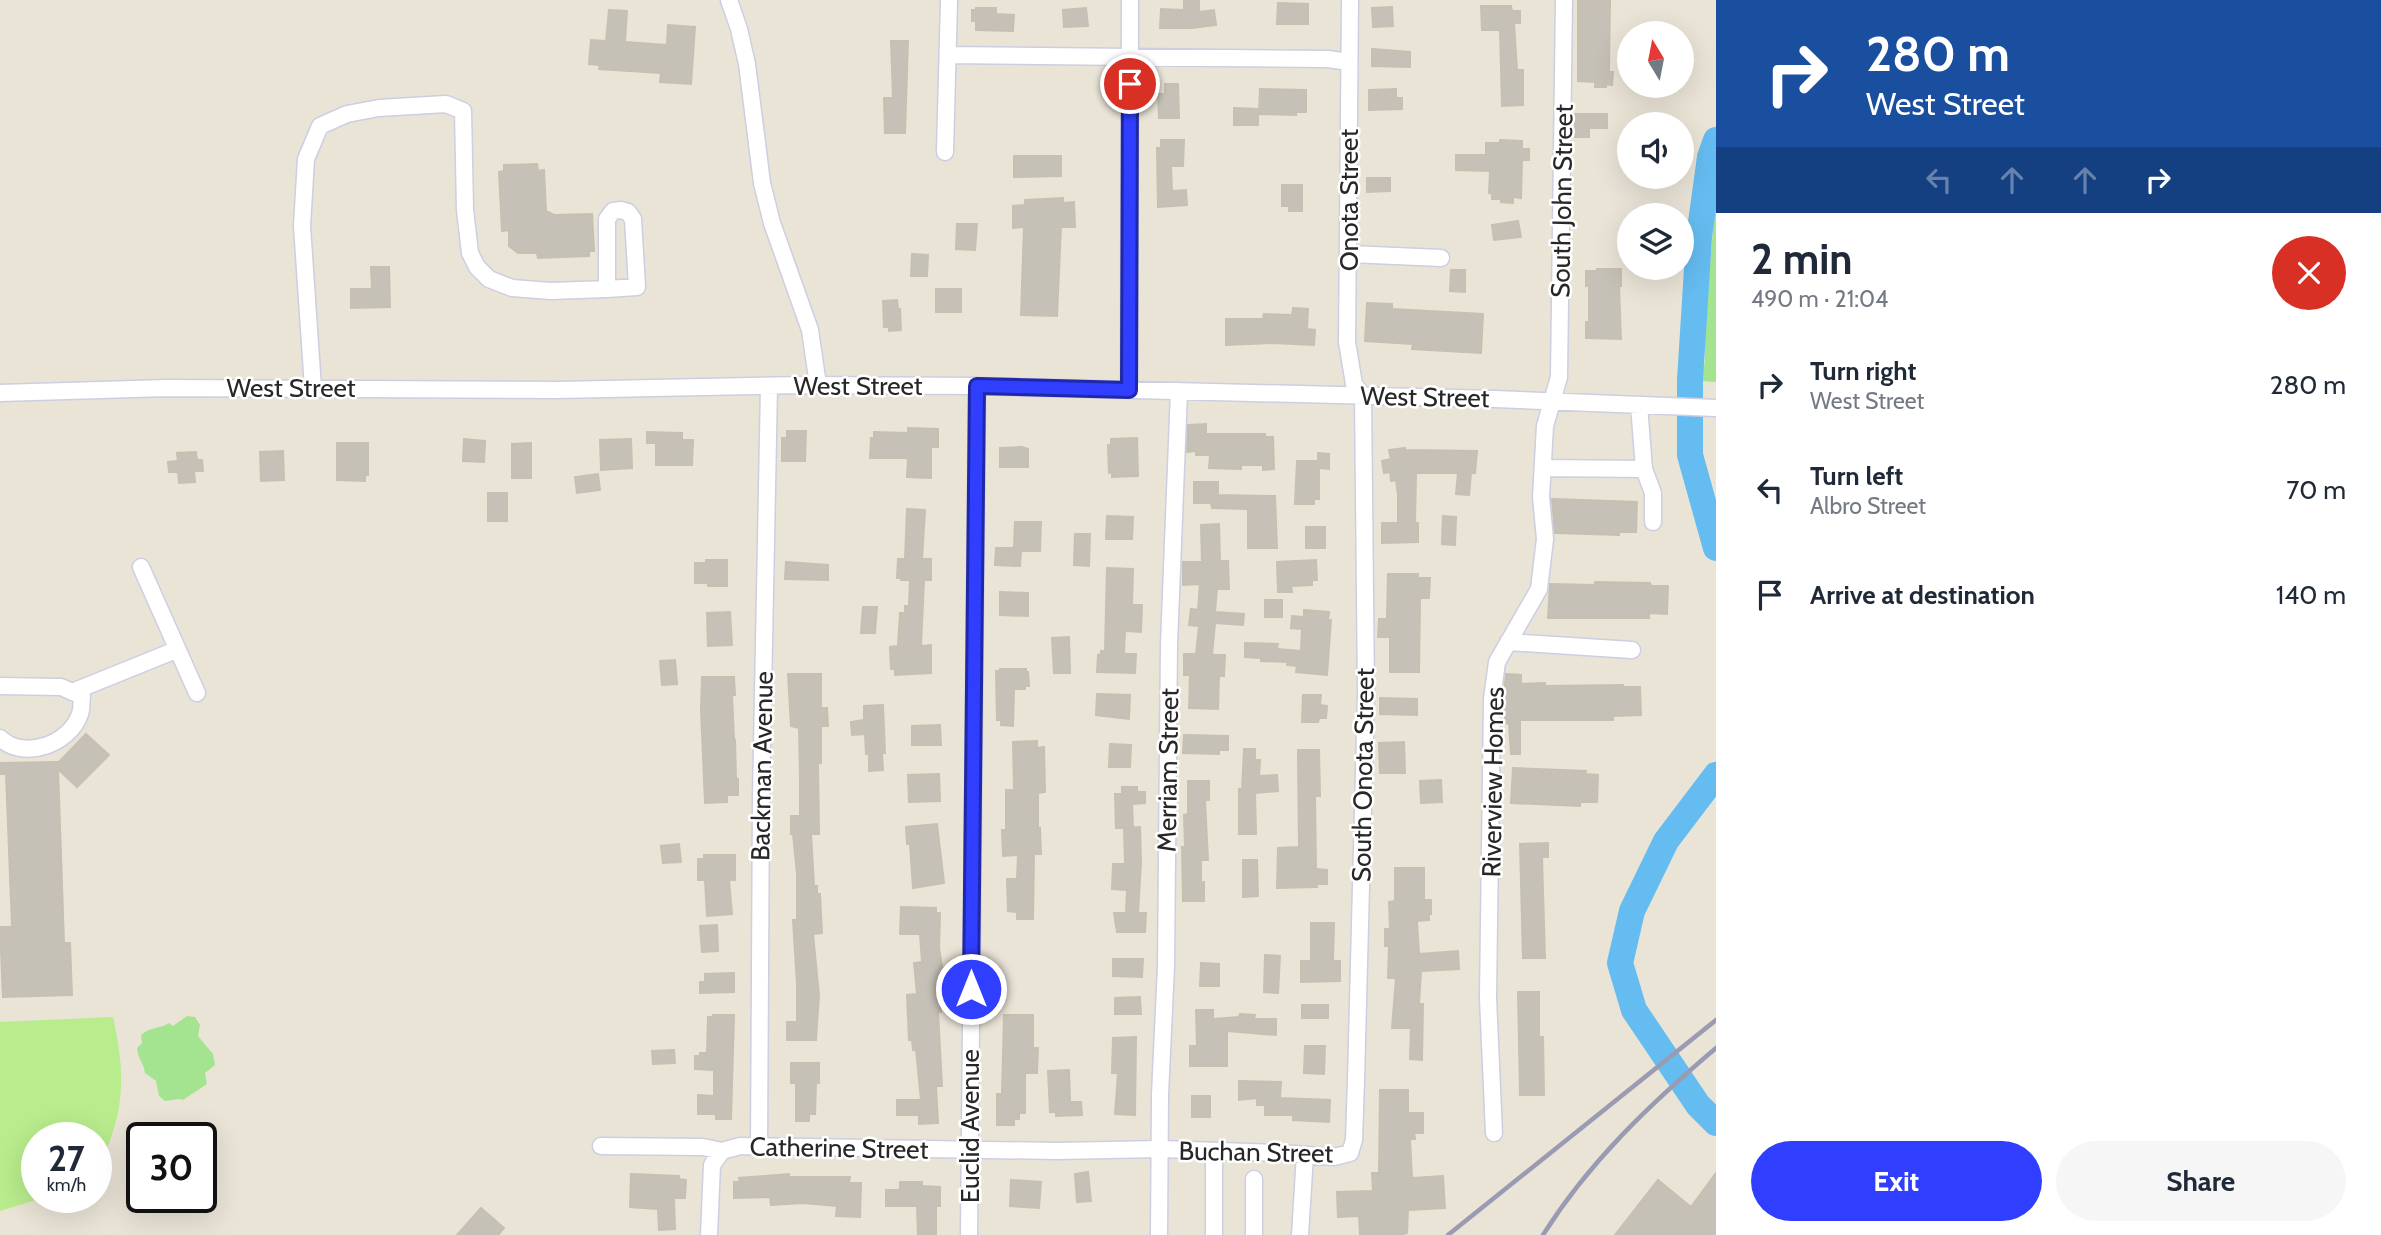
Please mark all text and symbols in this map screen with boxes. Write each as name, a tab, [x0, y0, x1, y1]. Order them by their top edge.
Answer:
north arrow	[1617, 21, 1694, 98]
map controls	[1617, 21, 1694, 280]
text: 280 m	[1866, 24, 2010, 83]
icon: right	[1751, 28, 1842, 119]
pin	[1100, 54, 1160, 114]
icon: arrive	[1111, 65, 1149, 103]
text: West Street	[1866, 84, 2025, 123]
street label: South John Street	[1544, 104, 1580, 298]
button: sound	[1617, 112, 1694, 189]
street label: Onota Street	[1333, 129, 1365, 271]
icon: left	[1920, 161, 1958, 199]
icon: ahead	[1993, 161, 2031, 199]
icon: ahead	[2066, 161, 2104, 199]
icon: right	[2139, 161, 2177, 199]
button: layers	[1617, 203, 1694, 280]
text: 2 min	[1751, 233, 1852, 285]
button: close	[2272, 236, 2346, 310]
text: 490 m · 21:04	[1751, 285, 1888, 313]
text: Turn right	[1810, 355, 1916, 387]
icon: right	[1751, 366, 1789, 404]
text: 280 m	[2270, 369, 2346, 401]
street label: West Street	[793, 370, 923, 402]
street label: West Street	[226, 372, 356, 404]
street label: West Street	[1360, 380, 1490, 414]
text: West Street	[1810, 387, 1924, 415]
text: Turn left	[1810, 460, 1903, 492]
icon: left	[1751, 471, 1789, 509]
text: 70 m	[2286, 474, 2346, 506]
text: Albro Street	[1810, 492, 1926, 520]
icon: arrive	[1751, 576, 1789, 614]
text: Arrive at destination	[1810, 579, 2035, 611]
text: 140 m	[2276, 579, 2346, 611]
street label: South Onota Street	[1345, 667, 1381, 882]
street label: Backman Avenue	[744, 671, 780, 861]
street label: Riverview Homes	[1475, 686, 1511, 878]
street label: Merriam Street	[1151, 687, 1185, 852]
position arrow	[934, 952, 1008, 1026]
street label: Euclid Avenue	[954, 1049, 986, 1203]
speed limit sign: 30	[126, 1122, 217, 1213]
street label: Catherine Street	[749, 1130, 929, 1166]
street label: Buchan Street	[1178, 1135, 1334, 1169]
text: 27	[48, 1137, 85, 1180]
button: Exit	[1751, 1141, 2042, 1221]
button: Share	[2056, 1141, 2346, 1221]
text: km/h	[47, 1174, 86, 1196]

